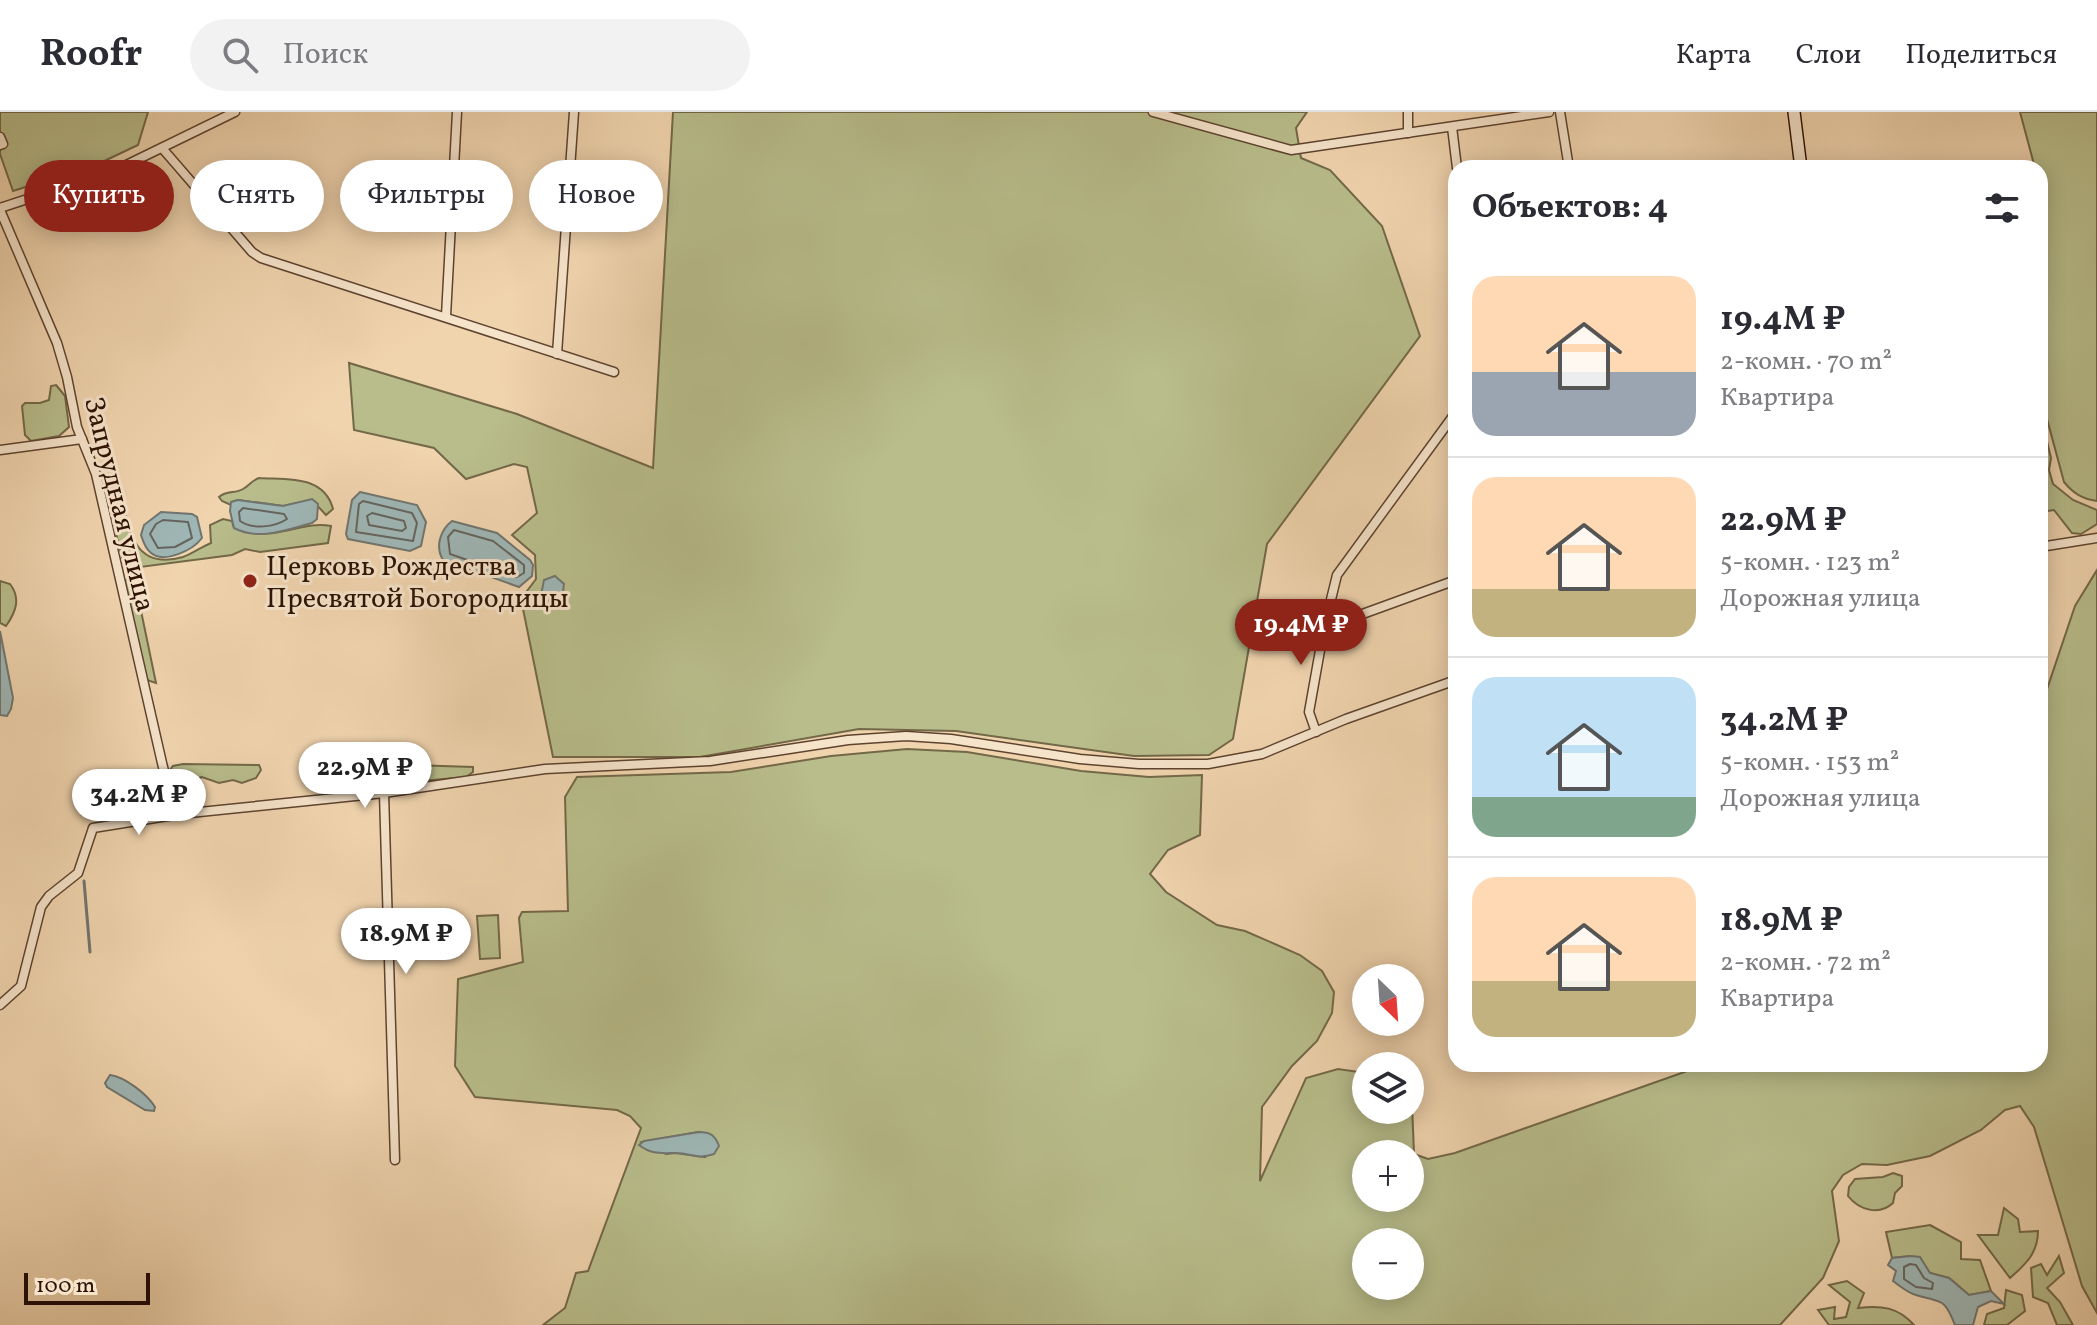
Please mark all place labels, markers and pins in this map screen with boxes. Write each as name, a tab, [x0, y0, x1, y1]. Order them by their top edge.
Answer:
place label: Церковь Рождества Пресвятой Богородицы	[266, 548, 569, 619]
marker: Церковь Рождества Пресвятой Богородицы	[241, 572, 259, 590]
pin: 19.4M ₽	[1227, 599, 1375, 667]
pin: 22.9M ₽	[291, 742, 439, 810]
pin: 34.2M ₽	[65, 769, 213, 837]
pin: 18.9M ₽	[332, 908, 480, 976]

